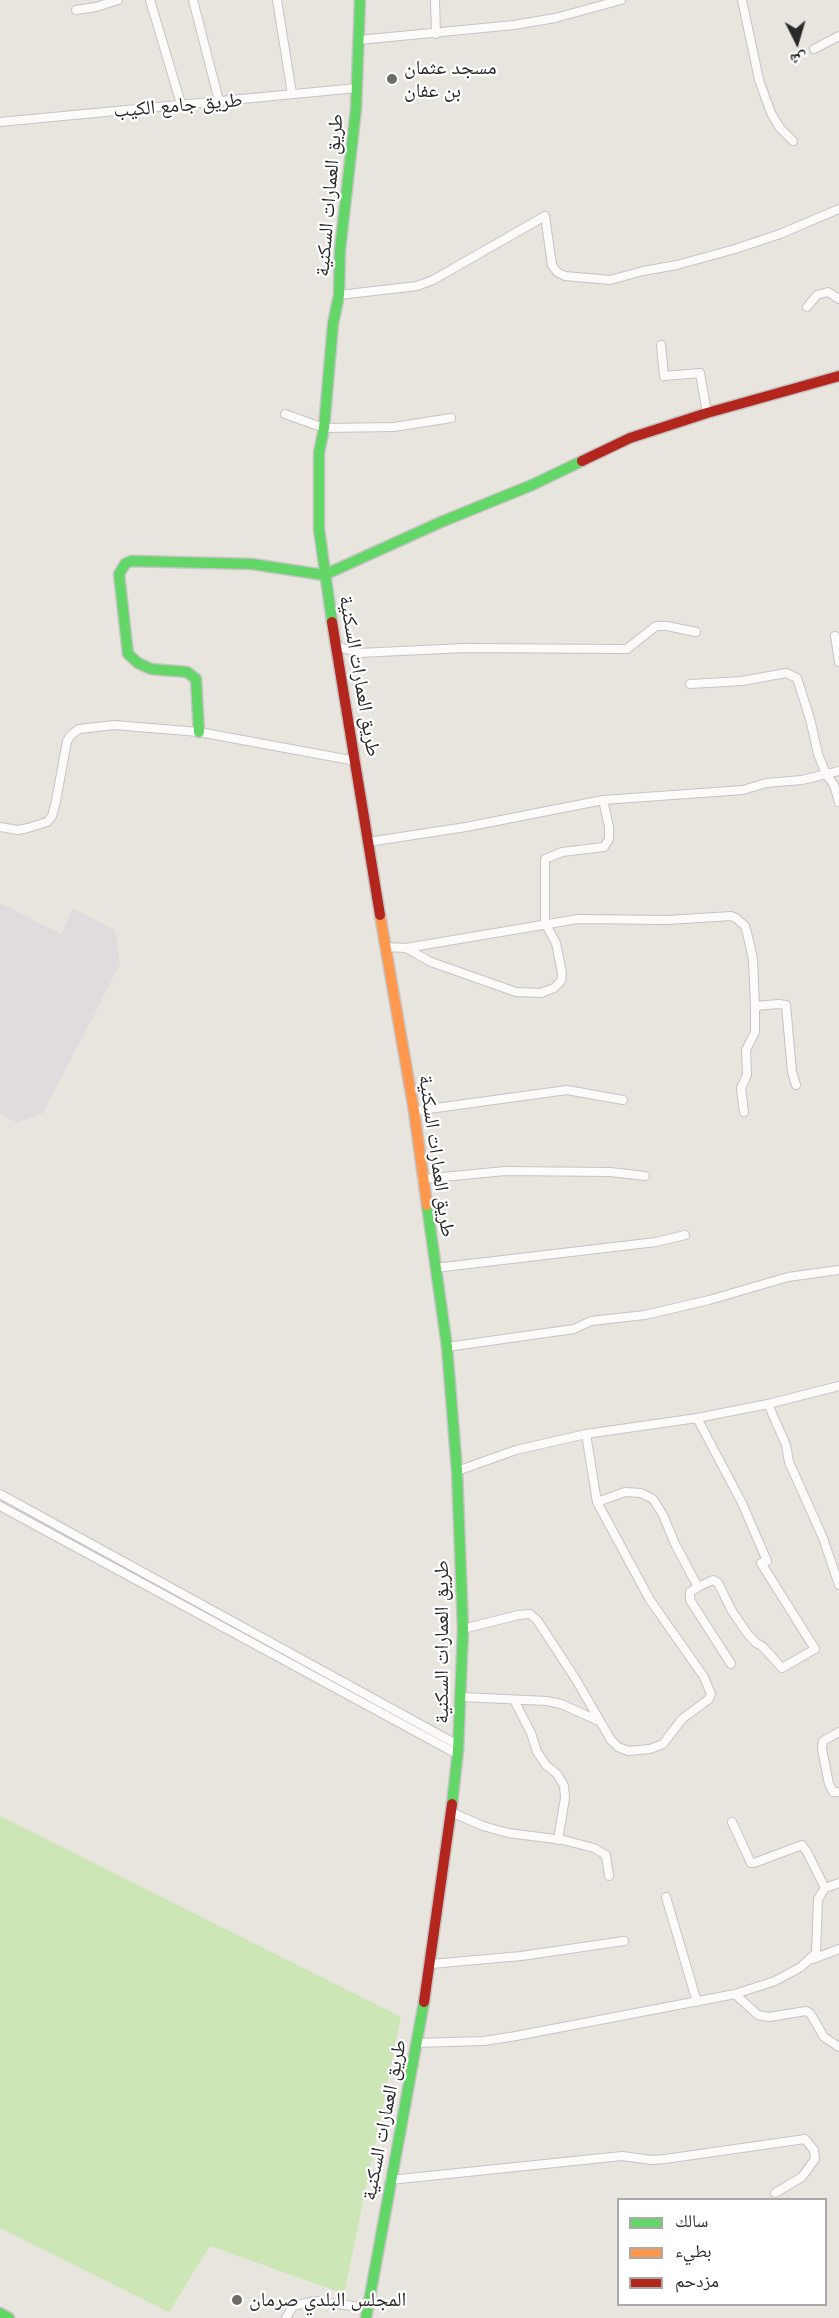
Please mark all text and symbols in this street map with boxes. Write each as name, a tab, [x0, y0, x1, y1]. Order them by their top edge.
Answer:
north arrow	[767, 12, 827, 72]
text: ش	[789, 50, 808, 71]
place label: مسجد عثمان بن عفان	[404, 56, 497, 103]
marker: مسجد عثمان بن عفان	[385, 72, 399, 86]
street label: طريق جامع الكيب	[113, 87, 243, 123]
street label: طريق العمارات السكنية	[310, 113, 348, 277]
street label: طريق العمارات السكنية	[334, 594, 386, 758]
street label: طريق العمارات السكنية	[414, 1073, 460, 1239]
street label: طريق العمارات السكنية	[430, 1560, 454, 1724]
street label: طريق العمارات السكنية	[357, 2038, 411, 2202]
legend	[617, 2198, 827, 2306]
text: سالك	[675, 2209, 708, 2231]
text: بطيء	[675, 2239, 712, 2261]
text: مزدحم	[675, 2269, 719, 2291]
place label: المجلس البلدي صرمان	[249, 2288, 406, 2312]
marker: المجلس البلدي صرمان	[230, 2293, 244, 2307]

